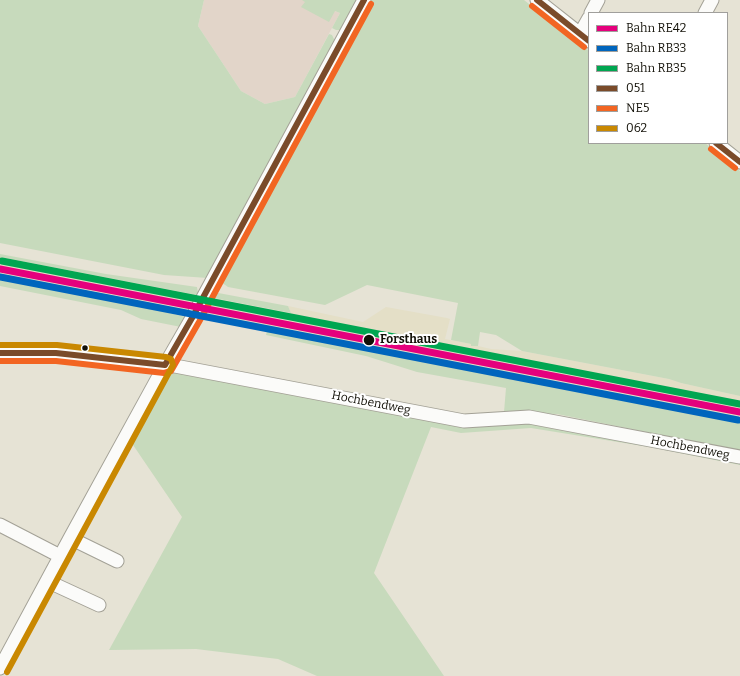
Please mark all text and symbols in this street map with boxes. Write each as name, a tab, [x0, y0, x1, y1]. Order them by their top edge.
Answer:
legend	[588, 12, 728, 144]
text: Bahn RE42	[626, 21, 686, 35]
text: Bahn RB33	[626, 41, 686, 55]
text: Bahn RB35	[626, 61, 686, 75]
text: 051	[626, 81, 645, 95]
text: NE5	[626, 101, 649, 115]
text: 062	[626, 121, 647, 135]
marker: Forsthaus	[362, 333, 376, 347]
place label: Forsthaus	[380, 333, 437, 347]
unlabelled marker	[80, 343, 90, 353]
street label: Hochbendweg	[330, 388, 412, 418]
street label: Hochbendweg	[649, 433, 731, 463]

